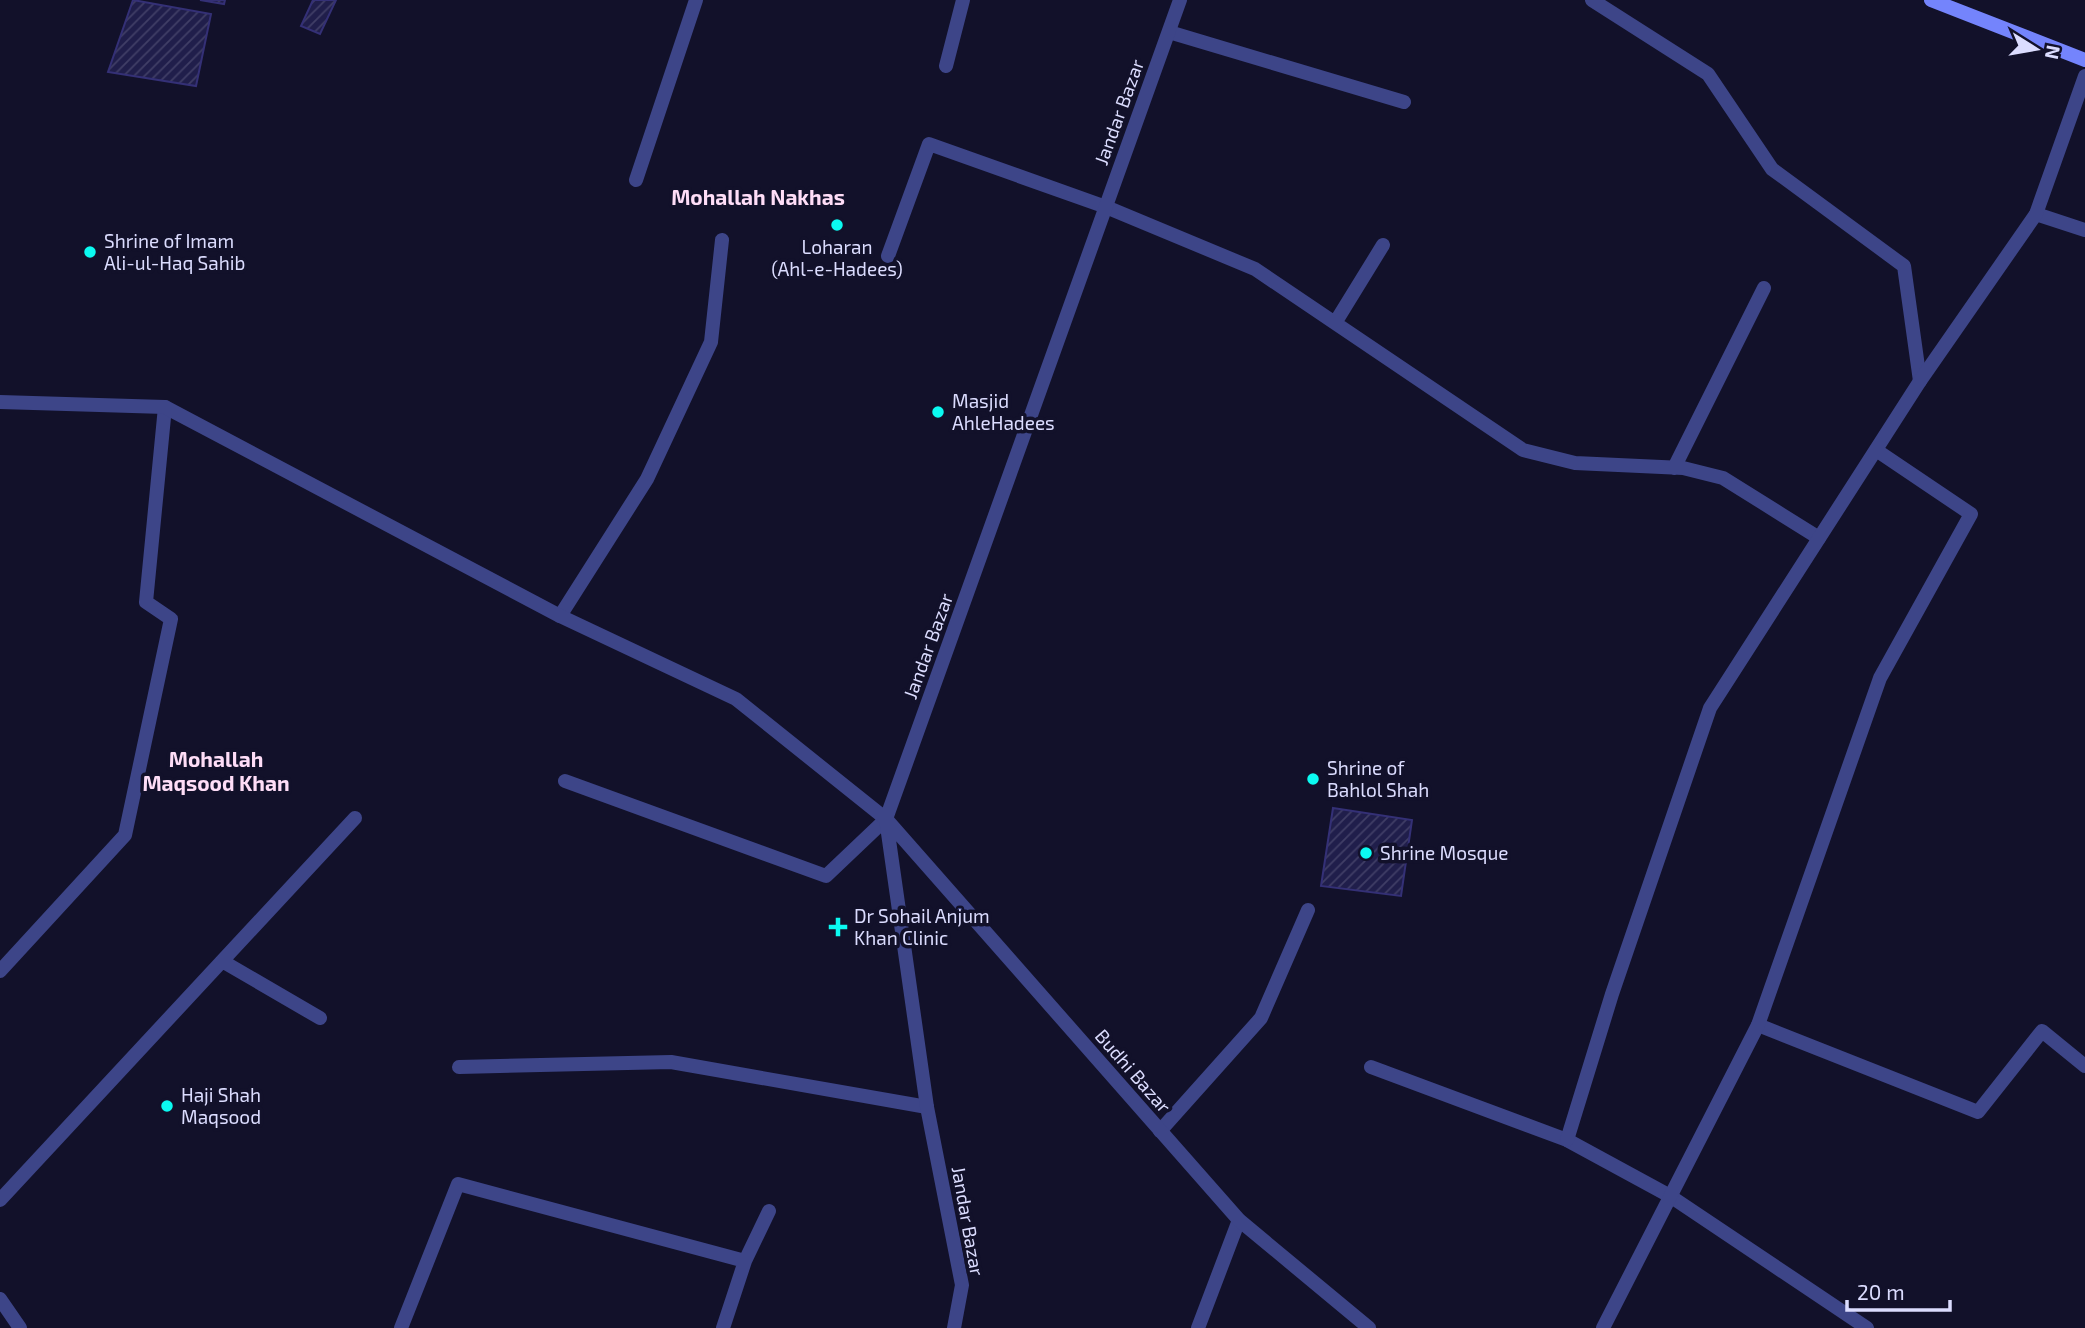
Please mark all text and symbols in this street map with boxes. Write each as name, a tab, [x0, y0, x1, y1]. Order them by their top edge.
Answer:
north arrow	[2001, 14, 2071, 84]
text: N	[2041, 43, 2066, 61]
street label: Jandar Bazar	[1089, 56, 1148, 168]
district label: Mohallah Nakhas	[671, 184, 845, 209]
marker: Loharan (Ahl-e-Hadees)	[829, 217, 845, 233]
place label: Shrine of Imam Ali-ul-Haq Sahib	[104, 229, 245, 274]
place label: Loharan (Ahl-e-Hadees)	[771, 235, 903, 280]
marker: Shrine of Imam Ali-ul-Haq Sahib	[82, 244, 98, 260]
place label: Masjid AhleHadees	[952, 389, 1055, 434]
marker: Masjid AhleHadees	[930, 404, 946, 420]
street label: Jandar Bazar	[898, 590, 957, 702]
district label: Mohallah Maqsood Khan	[142, 746, 290, 795]
place label: Shrine of Bahlol Shah	[1327, 756, 1429, 801]
marker: Shrine of Bahlol Shah	[1305, 771, 1321, 787]
place label: Shrine Mosque	[1380, 841, 1508, 864]
marker: Shrine Mosque	[1358, 845, 1374, 861]
place label: Dr Sohail Anjum Khan Clinic	[854, 904, 990, 949]
marker: Dr Sohail Anjum Khan Clinic	[828, 917, 848, 937]
street label: Budhi Bazar	[1091, 1024, 1176, 1118]
place label: Haji Shah Maqsood	[181, 1083, 261, 1128]
marker: Haji Shah Maqsood	[159, 1098, 175, 1114]
street label: Jandar Bazar	[948, 1164, 989, 1278]
scale bar	[1847, 1268, 1950, 1312]
text: 20 m	[1857, 1279, 1905, 1304]

